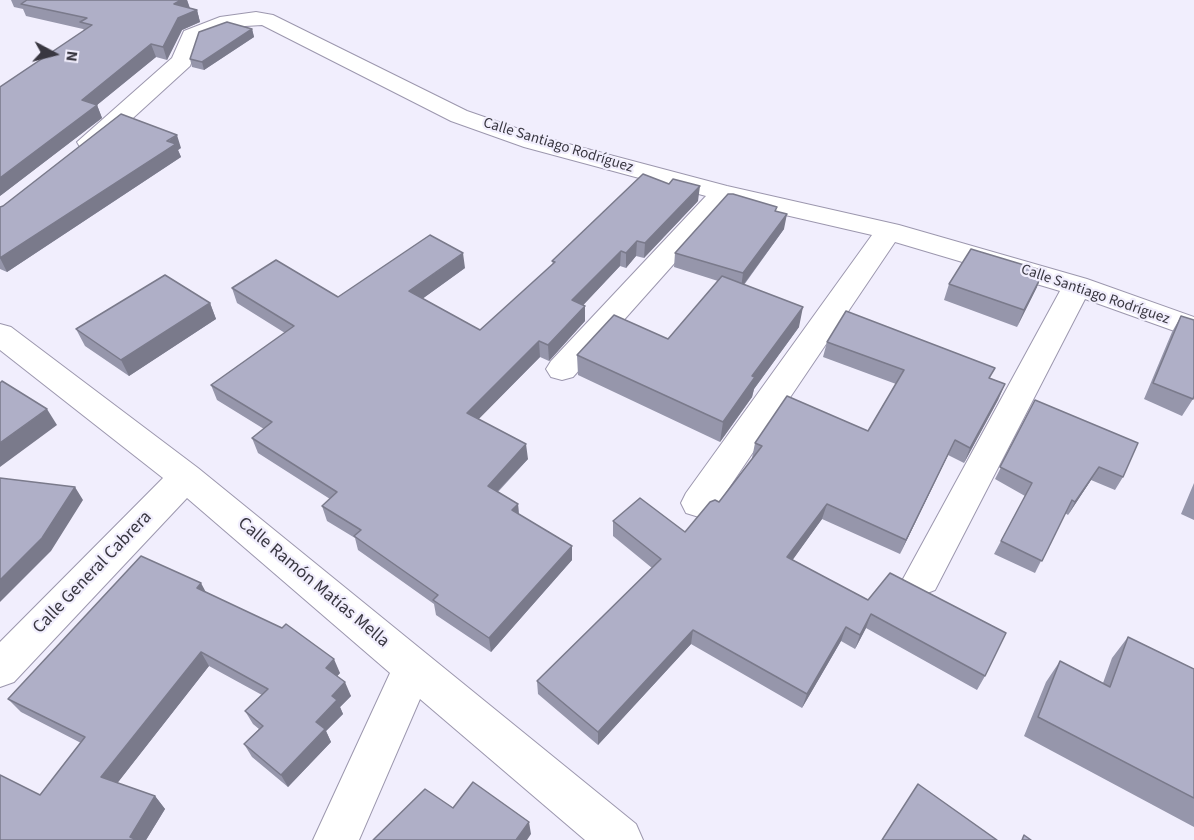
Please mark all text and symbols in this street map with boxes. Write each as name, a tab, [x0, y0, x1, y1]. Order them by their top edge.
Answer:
north arrow	[24, 24, 84, 84]
text: N	[60, 50, 83, 63]
street label: Calle Santiago Rodríguez	[481, 115, 635, 177]
street label: Calle Santiago Rodríguez	[1018, 261, 1172, 329]
street label: Calle General Cabrera	[29, 507, 157, 639]
street label: Calle Ramón Matías Mella	[233, 513, 393, 653]

